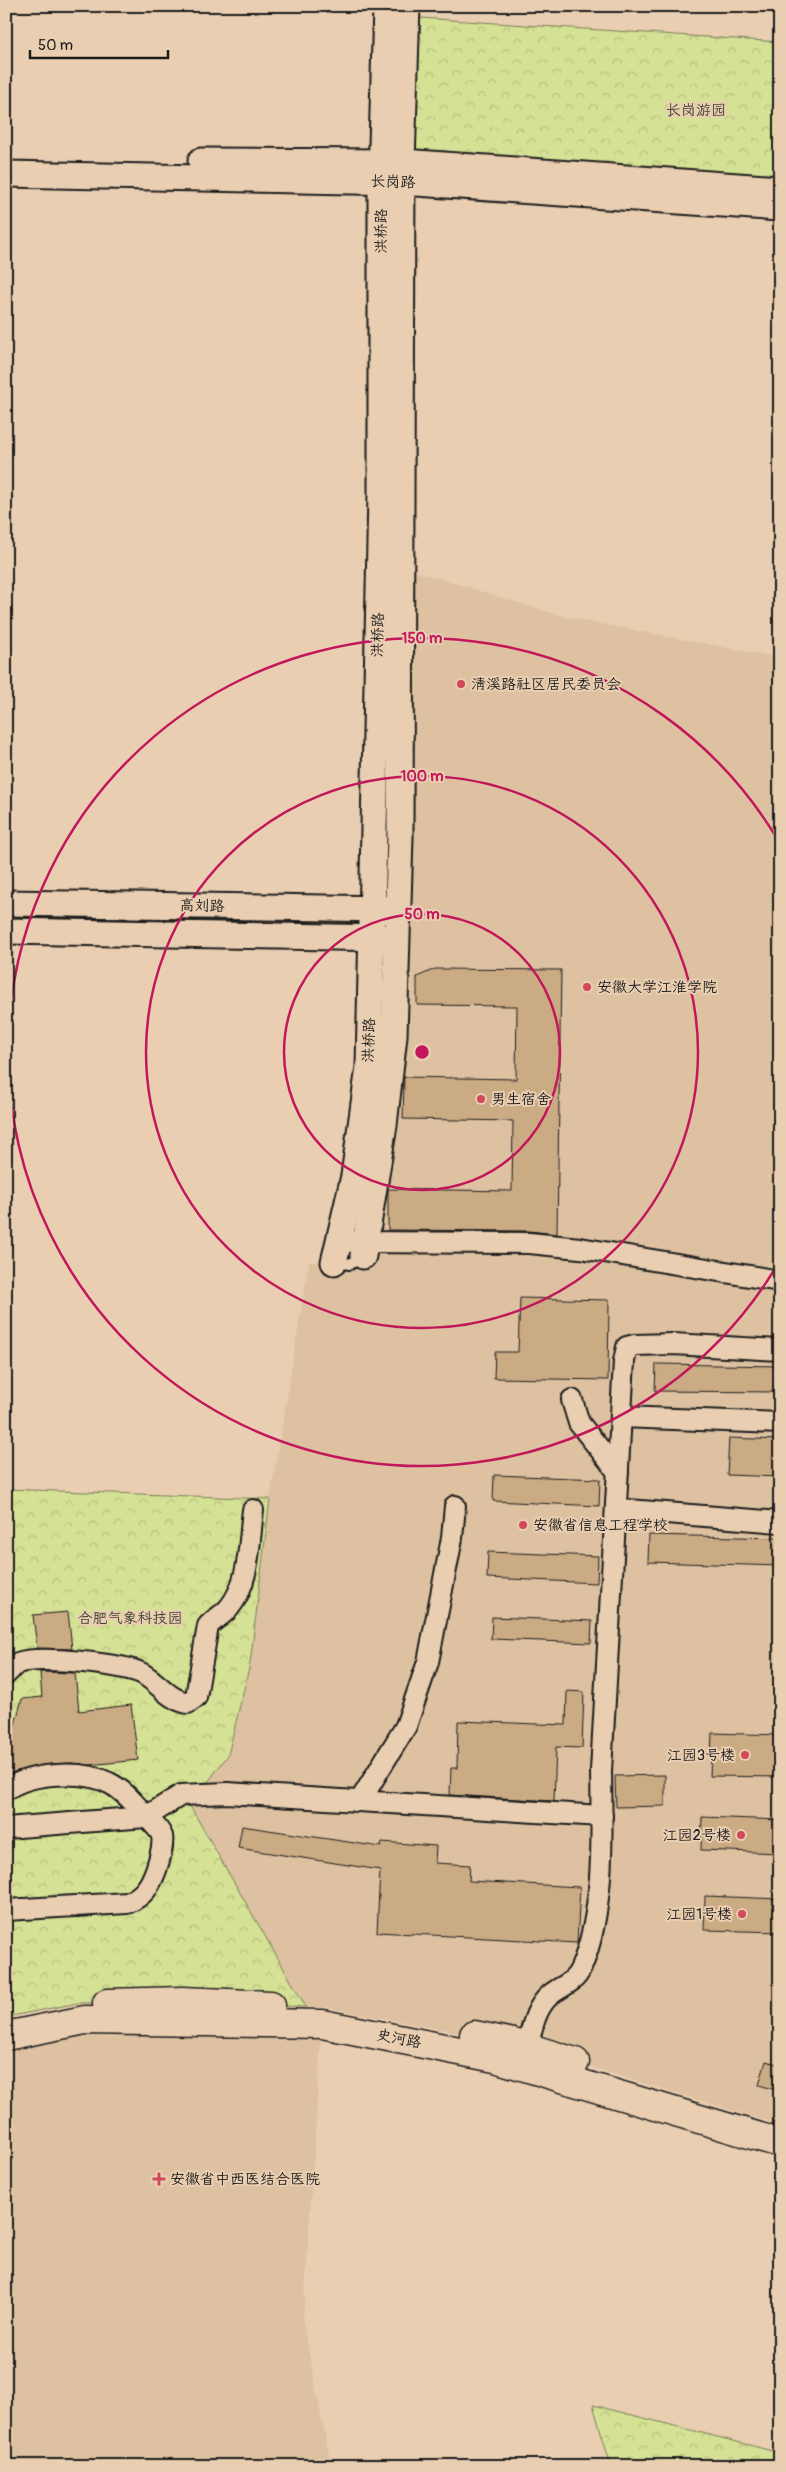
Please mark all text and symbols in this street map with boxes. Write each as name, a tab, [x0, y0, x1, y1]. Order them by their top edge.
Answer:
scale bar	[30, 28, 168, 60]
text: 50 m	[38, 36, 73, 55]
park label: 长岗游园	[666, 101, 726, 120]
street label: 长岗路	[370, 172, 416, 192]
street label: 洪桥路	[372, 208, 391, 254]
street label: 洪桥路	[368, 612, 388, 658]
text: 150 m	[402, 629, 442, 648]
place label: 清溪路社区居民委员会	[471, 675, 621, 694]
marker: 清溪路社区居民委员会	[455, 678, 467, 690]
text: 100 m	[401, 767, 443, 786]
street label: 高刘路	[179, 896, 225, 916]
text: 50 m	[405, 905, 439, 924]
place label: 安徽大学江淮学院	[597, 978, 717, 997]
marker: 安徽大学江淮学院	[581, 981, 593, 993]
street label: 洪桥路	[359, 1017, 379, 1063]
centre of rings	[413, 1043, 431, 1061]
place label: 男生宿舍	[491, 1090, 551, 1109]
marker: 男生宿舍	[475, 1093, 487, 1105]
place label: 安徽省信息工程学校	[533, 1516, 668, 1535]
marker: 安徽省信息工程学校	[517, 1519, 529, 1531]
park label: 合肥气象科技园	[77, 1609, 183, 1628]
place label: 江园3号楼	[667, 1746, 735, 1765]
marker: 江园3号楼	[739, 1749, 751, 1761]
place label: 江园2号楼	[663, 1826, 731, 1845]
marker: 江园2号楼	[735, 1829, 747, 1841]
place label: 江园1号楼	[666, 1905, 732, 1924]
marker: 江园1号楼	[736, 1908, 748, 1920]
street label: 史河路	[375, 2025, 423, 2053]
place label: 安徽省中西医结合医院	[170, 2170, 320, 2189]
marker: 安徽省中西医结合医院	[152, 2172, 166, 2186]

